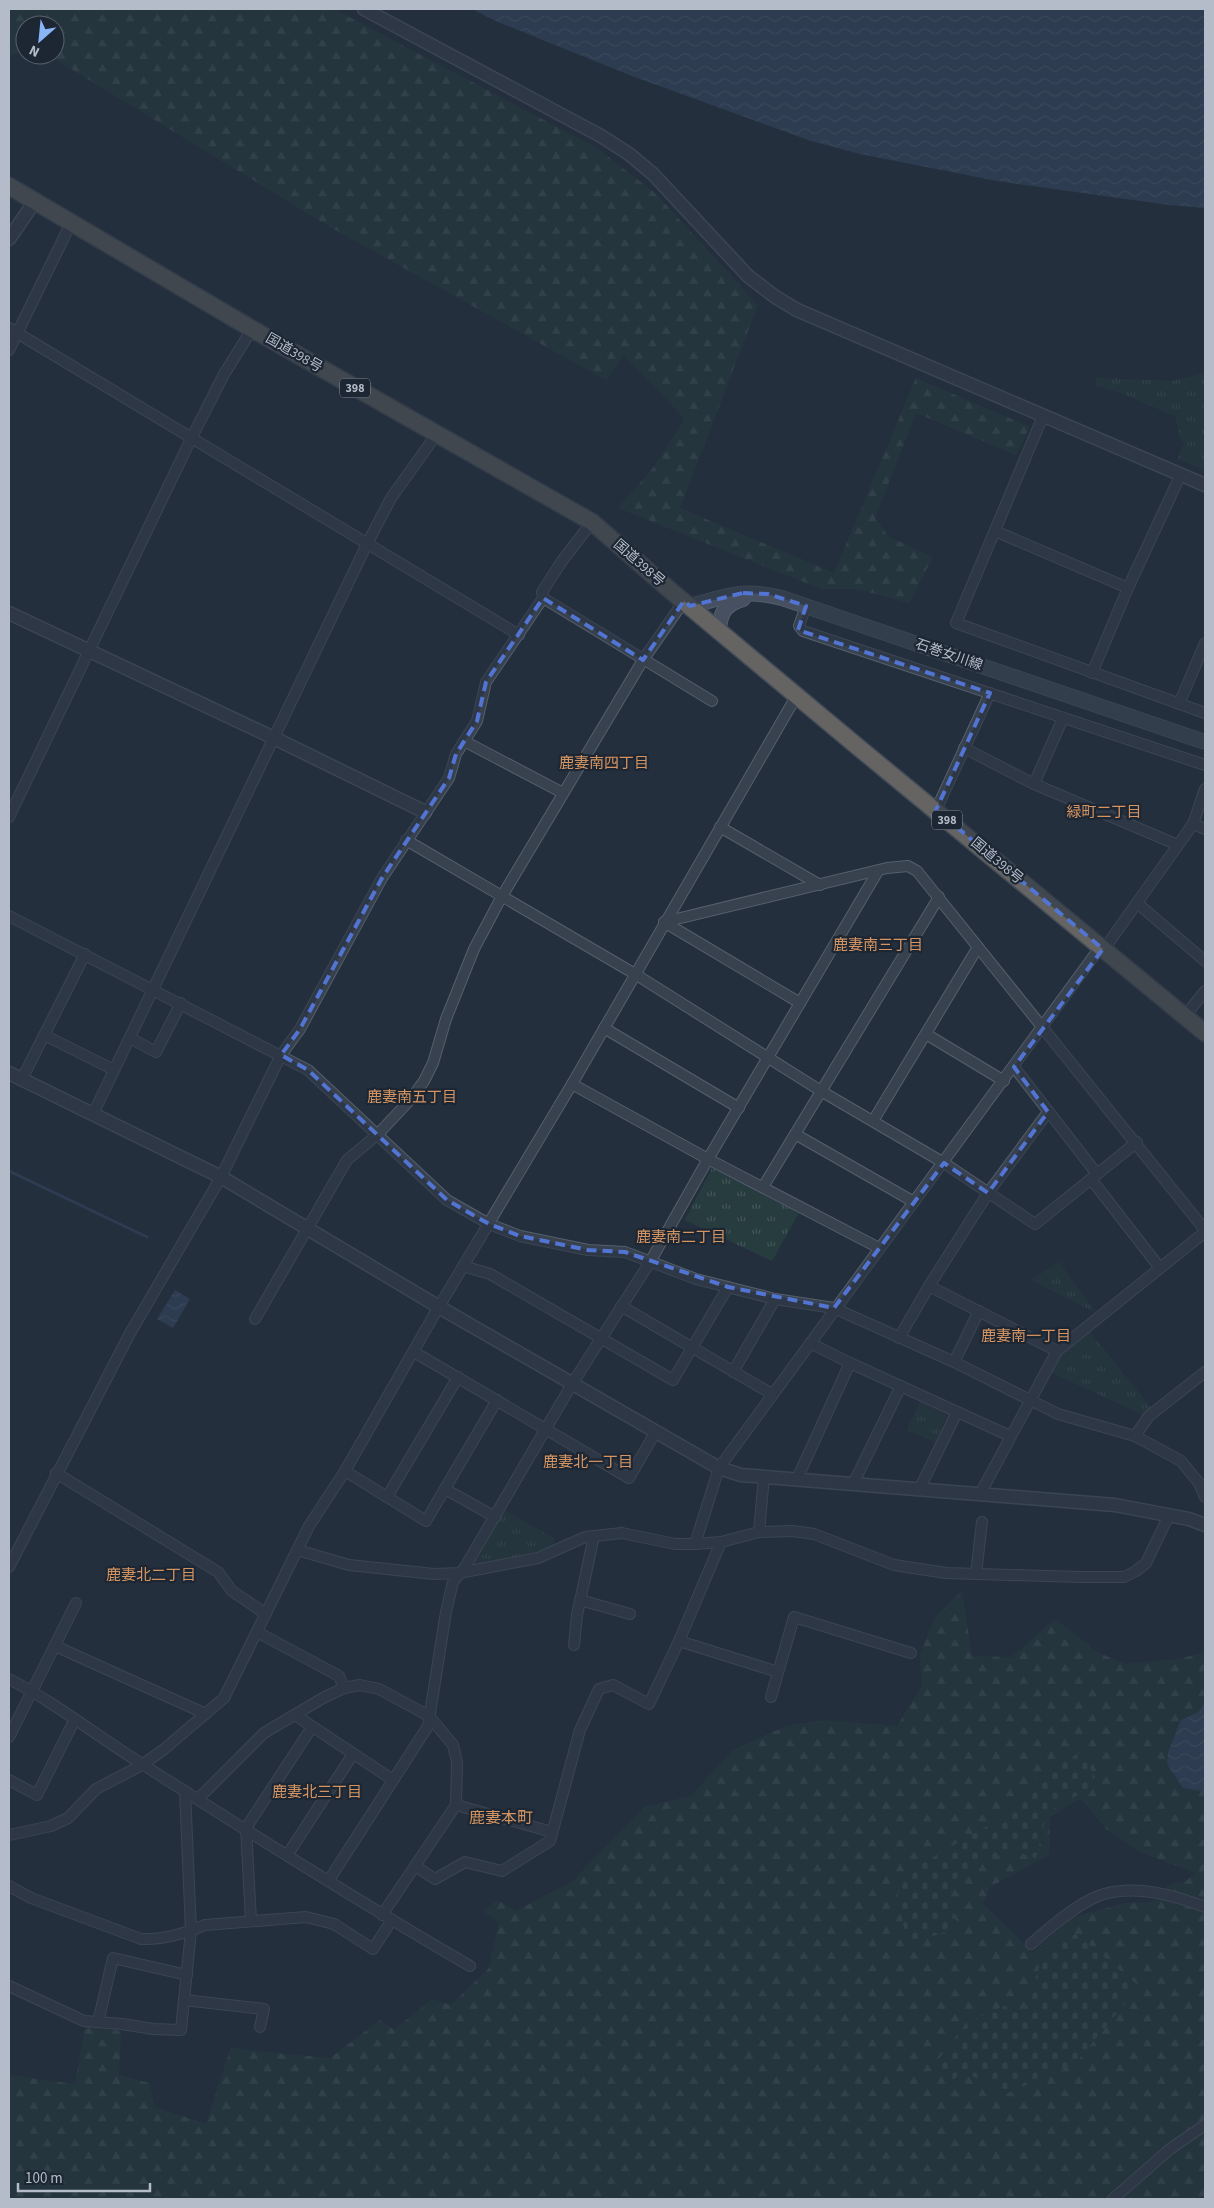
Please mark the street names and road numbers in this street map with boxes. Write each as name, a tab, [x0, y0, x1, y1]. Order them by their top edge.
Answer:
street label: 国道398号	[262, 329, 326, 377]
road number: 398	[340, 378, 370, 398]
street label: 国道398号	[609, 535, 669, 591]
street label: 石巻女川線	[913, 634, 985, 676]
road number: 398	[932, 810, 962, 830]
street label: 国道398号	[966, 833, 1028, 889]

